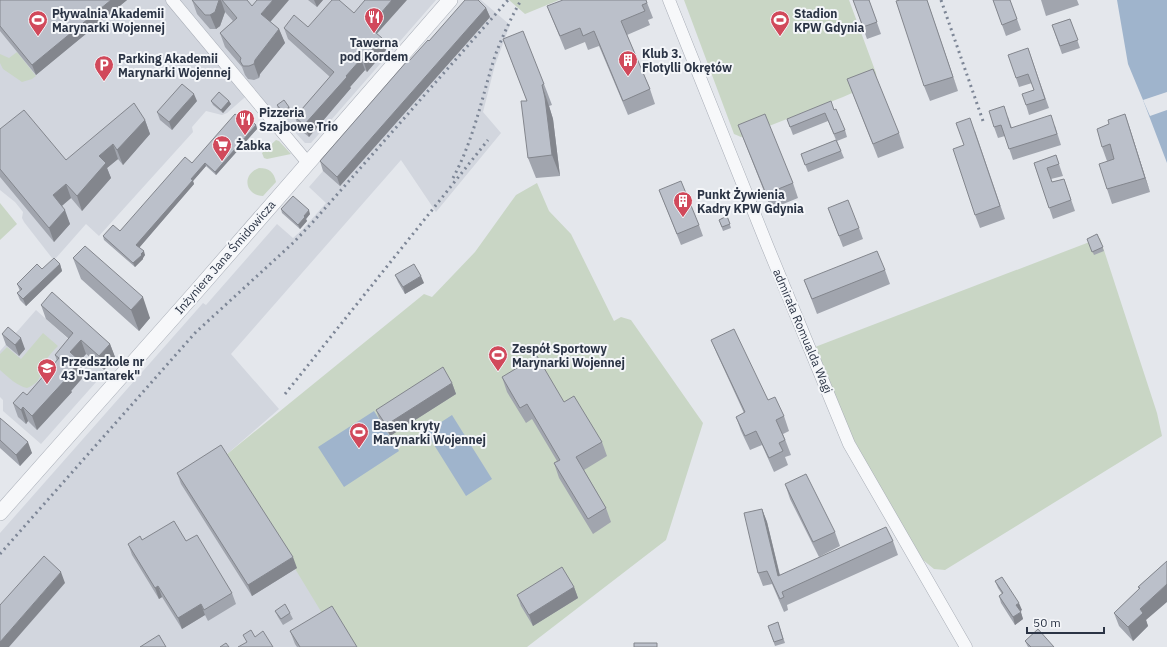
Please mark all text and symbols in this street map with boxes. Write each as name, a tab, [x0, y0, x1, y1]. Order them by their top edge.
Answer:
place label: Pływalnia Akademii Marynarki Wojennej	[52, 6, 165, 35]
restaurant icon: Tawerna pod Kordem	[363, 6, 385, 34]
place label: Stadion KPW Gdynia	[794, 6, 865, 35]
sports icon: Pływalnia Akademii Marynarki Wojennej	[27, 9, 49, 37]
sports icon: Stadion KPW Gdynia	[769, 9, 791, 37]
place label: Tawerna pod Kordem	[340, 35, 408, 64]
place label: Klub 3. Flotylli Okrętów	[642, 46, 732, 75]
building icon: Klub 3. Flotylli Okrętów	[617, 49, 639, 77]
place label: Parking Akademii Marynarki Wojennej	[118, 51, 231, 80]
parking icon: Parking Akademii Marynarki Wojennej	[93, 54, 115, 82]
place label: Pizzeria Szajbowe Trio	[259, 105, 338, 134]
restaurant icon: Pizzeria Szajbowe Trio	[234, 108, 256, 136]
supermarket icon: Żabka	[211, 134, 233, 162]
place label: Żabka	[236, 138, 271, 153]
place label: Punkt Żywienia Kadry KPW Gdynia	[697, 187, 804, 216]
building icon: Punkt Żywienia Kadry KPW Gdynia	[672, 190, 694, 218]
street label: Inżyniera Jana Śmidowicza	[171, 197, 279, 317]
street label: admirała Romualda Wagi	[770, 266, 836, 396]
place label: Zespół Sportowy Marynarki Wojennej	[512, 341, 625, 370]
sports icon: Zespół Sportowy Marynarki Wojennej	[487, 344, 509, 372]
place label: Przedszkole nr 43 "Jantarek"	[61, 354, 145, 383]
school or university icon: Przedszkole nr 43 "Jantarek"	[36, 357, 58, 385]
place label: Basen kryty Marynarki Wojennej	[373, 418, 486, 447]
sports icon: Basen kryty Marynarki Wojennej	[348, 421, 370, 449]
scale bar	[1027, 609, 1104, 635]
text: 50 m	[1033, 615, 1061, 630]

